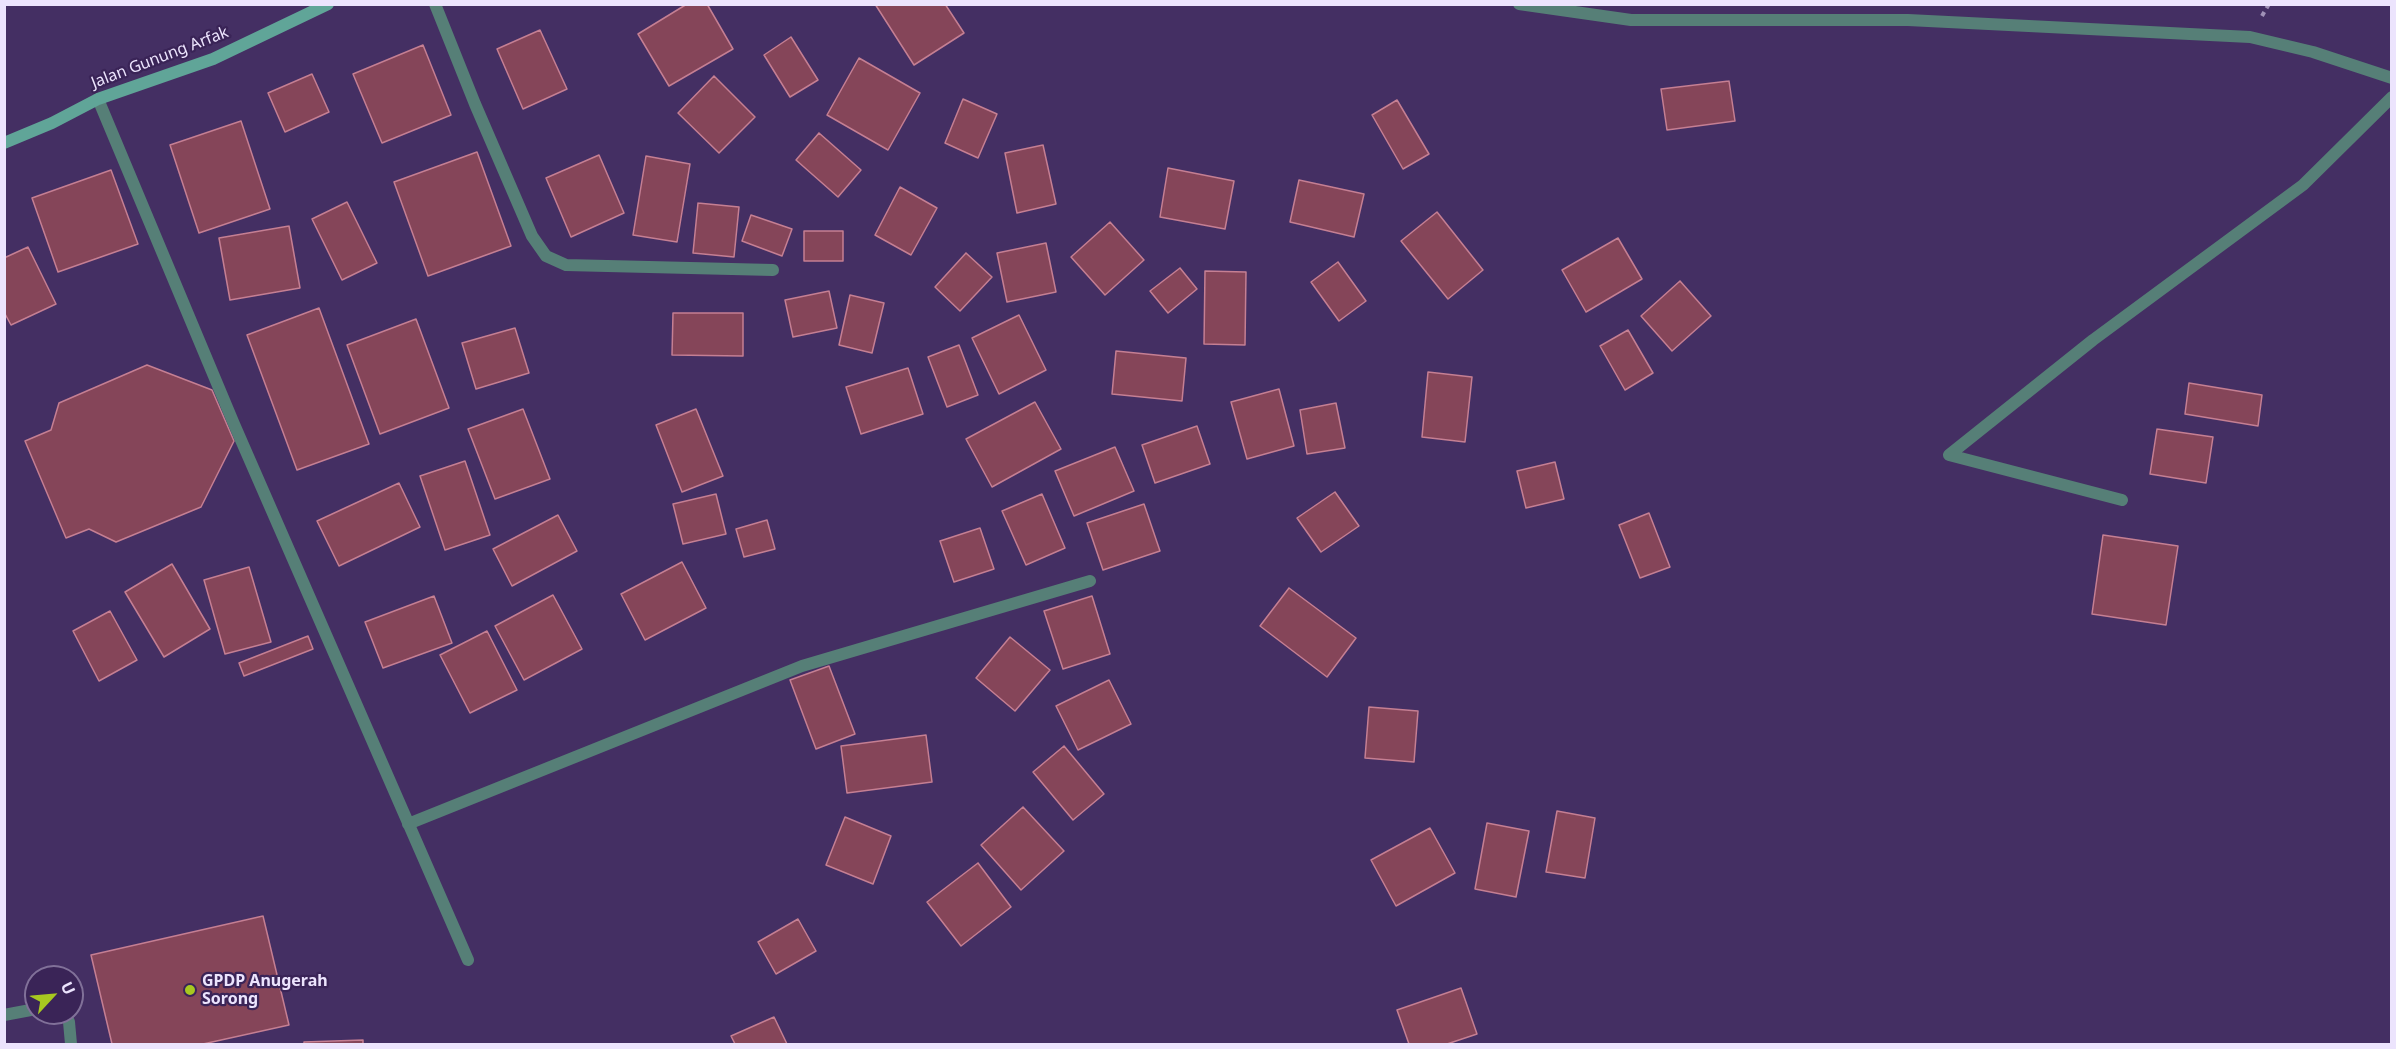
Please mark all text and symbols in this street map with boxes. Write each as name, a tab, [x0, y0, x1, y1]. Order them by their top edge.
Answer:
street label: Jalan Gunung Arfak	[89, 23, 231, 93]
north arrow	[24, 965, 84, 1025]
place label: GPDP Anugerah Sorong	[202, 971, 328, 1009]
text: U	[56, 978, 81, 998]
marker: GPDP Anugerah Sorong	[183, 983, 197, 997]

